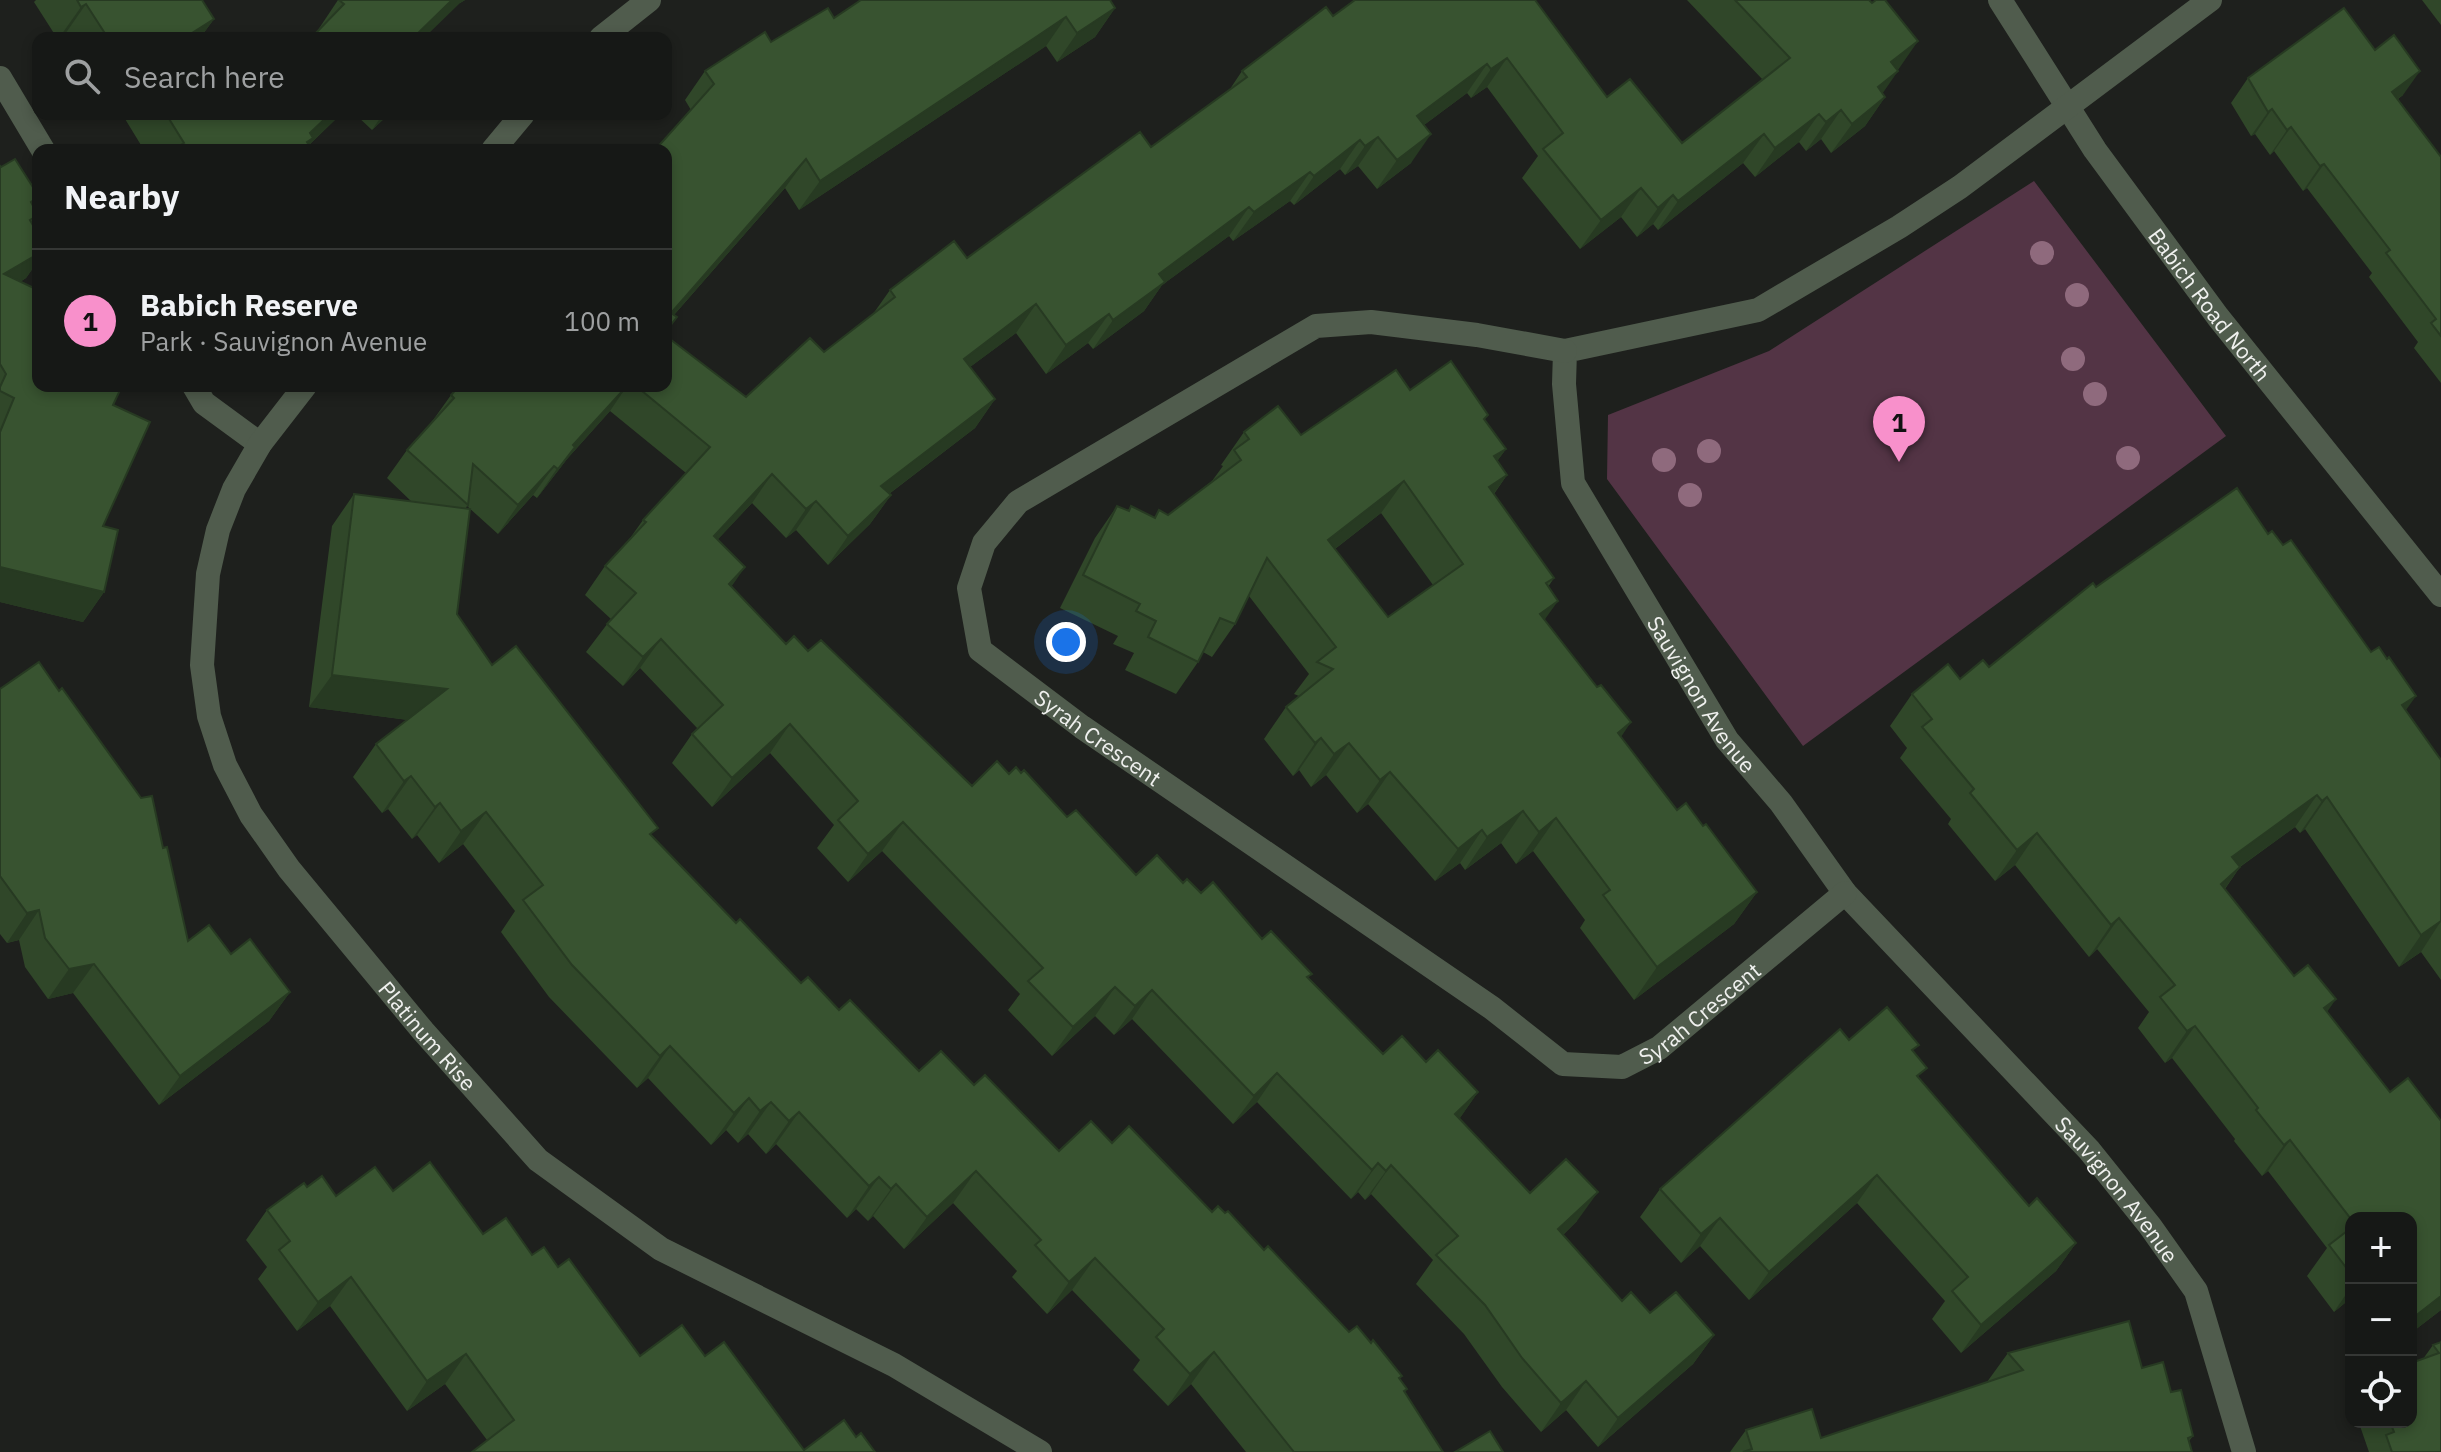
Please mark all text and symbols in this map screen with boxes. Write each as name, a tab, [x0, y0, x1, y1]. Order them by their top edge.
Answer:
search box	[32, 32, 672, 120]
icon: search	[60, 54, 104, 98]
text: Search here	[124, 57, 285, 96]
text: Nearby	[64, 174, 179, 218]
street label: Babich Road North	[2143, 222, 2278, 387]
text: Babich Reserve	[140, 285, 358, 324]
text: 1	[82, 304, 98, 338]
text: 100 m	[564, 304, 640, 338]
text: Park · Sauvignon Avenue	[140, 324, 427, 358]
pin: 1	[1873, 396, 1925, 462]
street label: Sauvignon Avenue	[1641, 610, 1763, 779]
your location	[1046, 622, 1086, 662]
street label: Syrah Crescent	[1029, 682, 1167, 792]
street label: Syrah Crescent	[1633, 955, 1766, 1071]
street label: Platinum Rise	[373, 974, 484, 1096]
street label: Sauvignon Avenue	[2049, 1109, 2186, 1268]
map controls	[2345, 1212, 2417, 1428]
button: +	[2345, 1212, 2417, 1284]
button: −	[2345, 1284, 2417, 1356]
button: locate	[2345, 1356, 2417, 1428]

